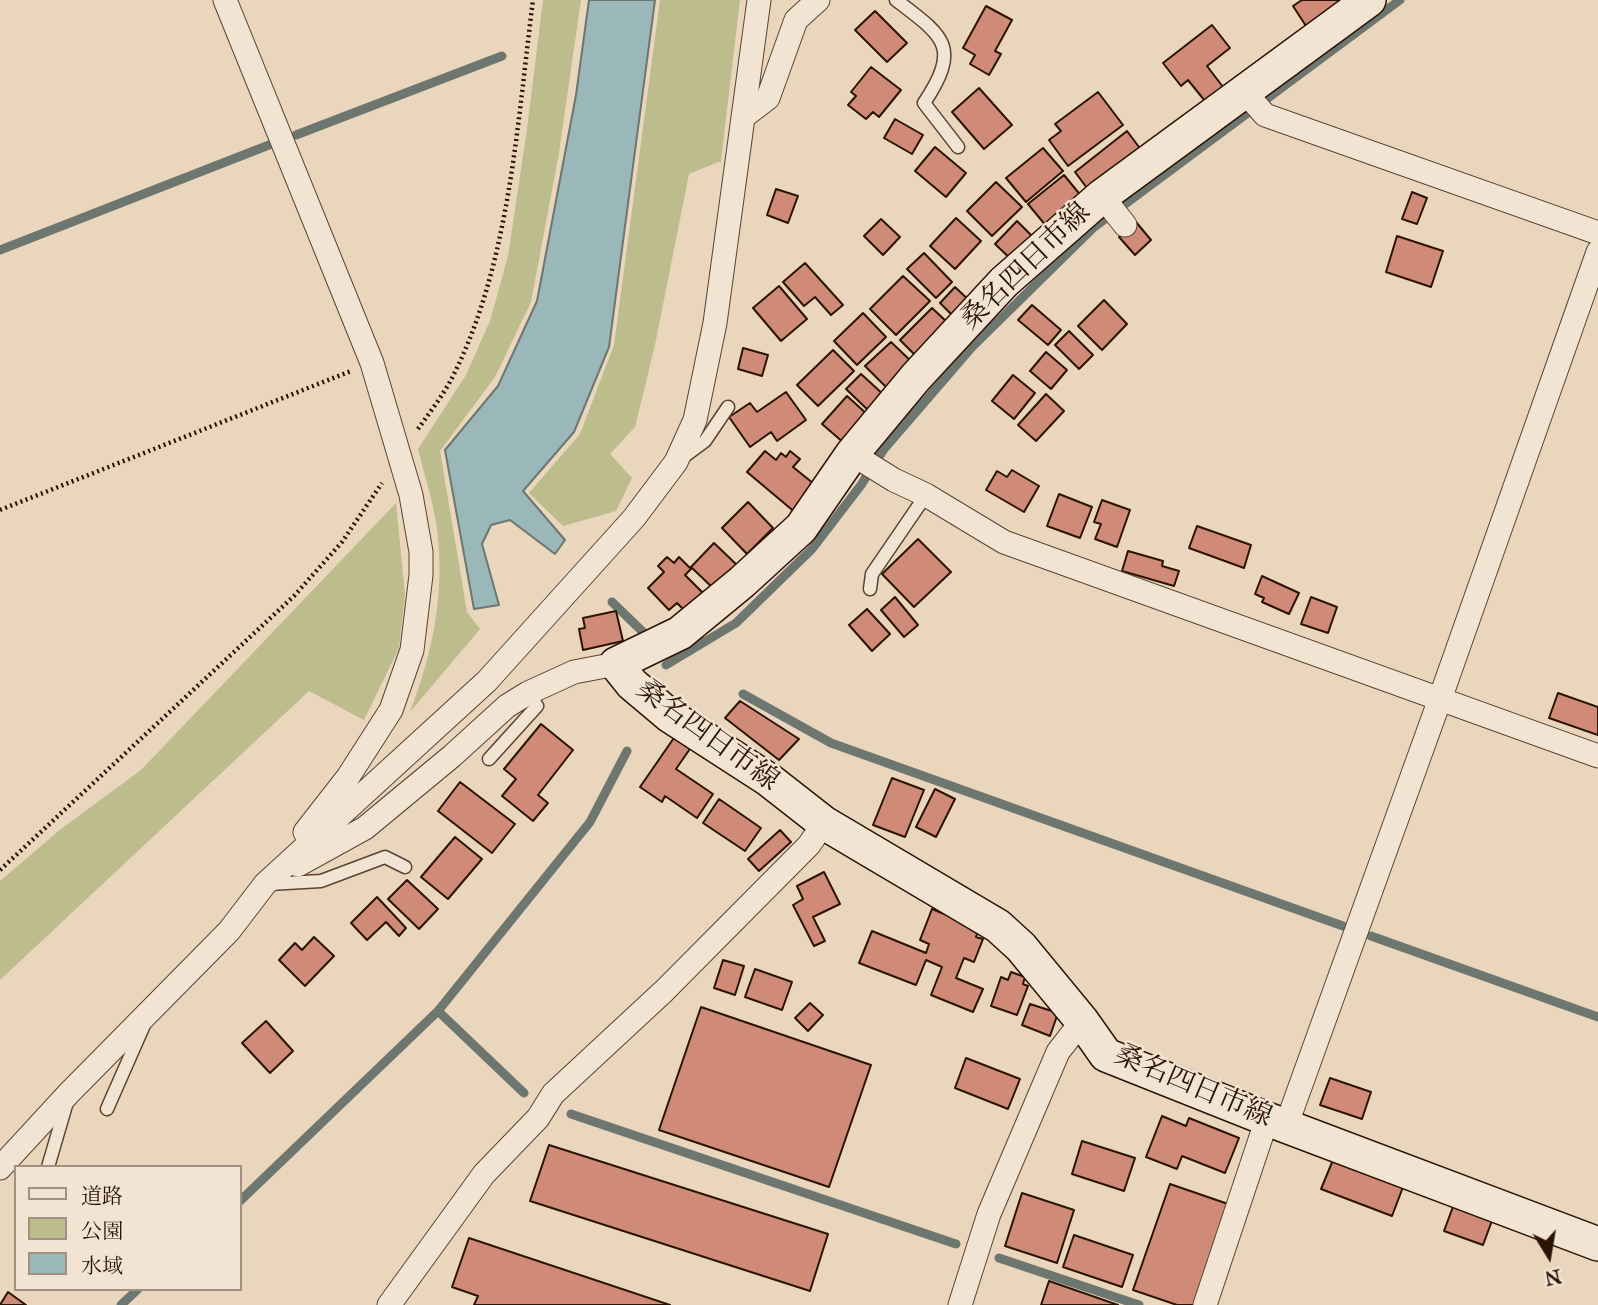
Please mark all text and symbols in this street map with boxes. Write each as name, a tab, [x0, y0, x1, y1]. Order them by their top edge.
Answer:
street label: 桑名四日市線	[954, 197, 1098, 337]
street label: 桑名四日市線	[629, 673, 785, 799]
street label: 桑名四日市線	[1109, 1039, 1277, 1135]
legend	[14, 1165, 242, 1291]
text: 道路	[81, 1183, 123, 1209]
text: 公園	[81, 1218, 123, 1244]
north arrow	[1514, 1221, 1584, 1291]
text: 水域	[81, 1253, 123, 1279]
text: N	[1543, 1264, 1563, 1290]

